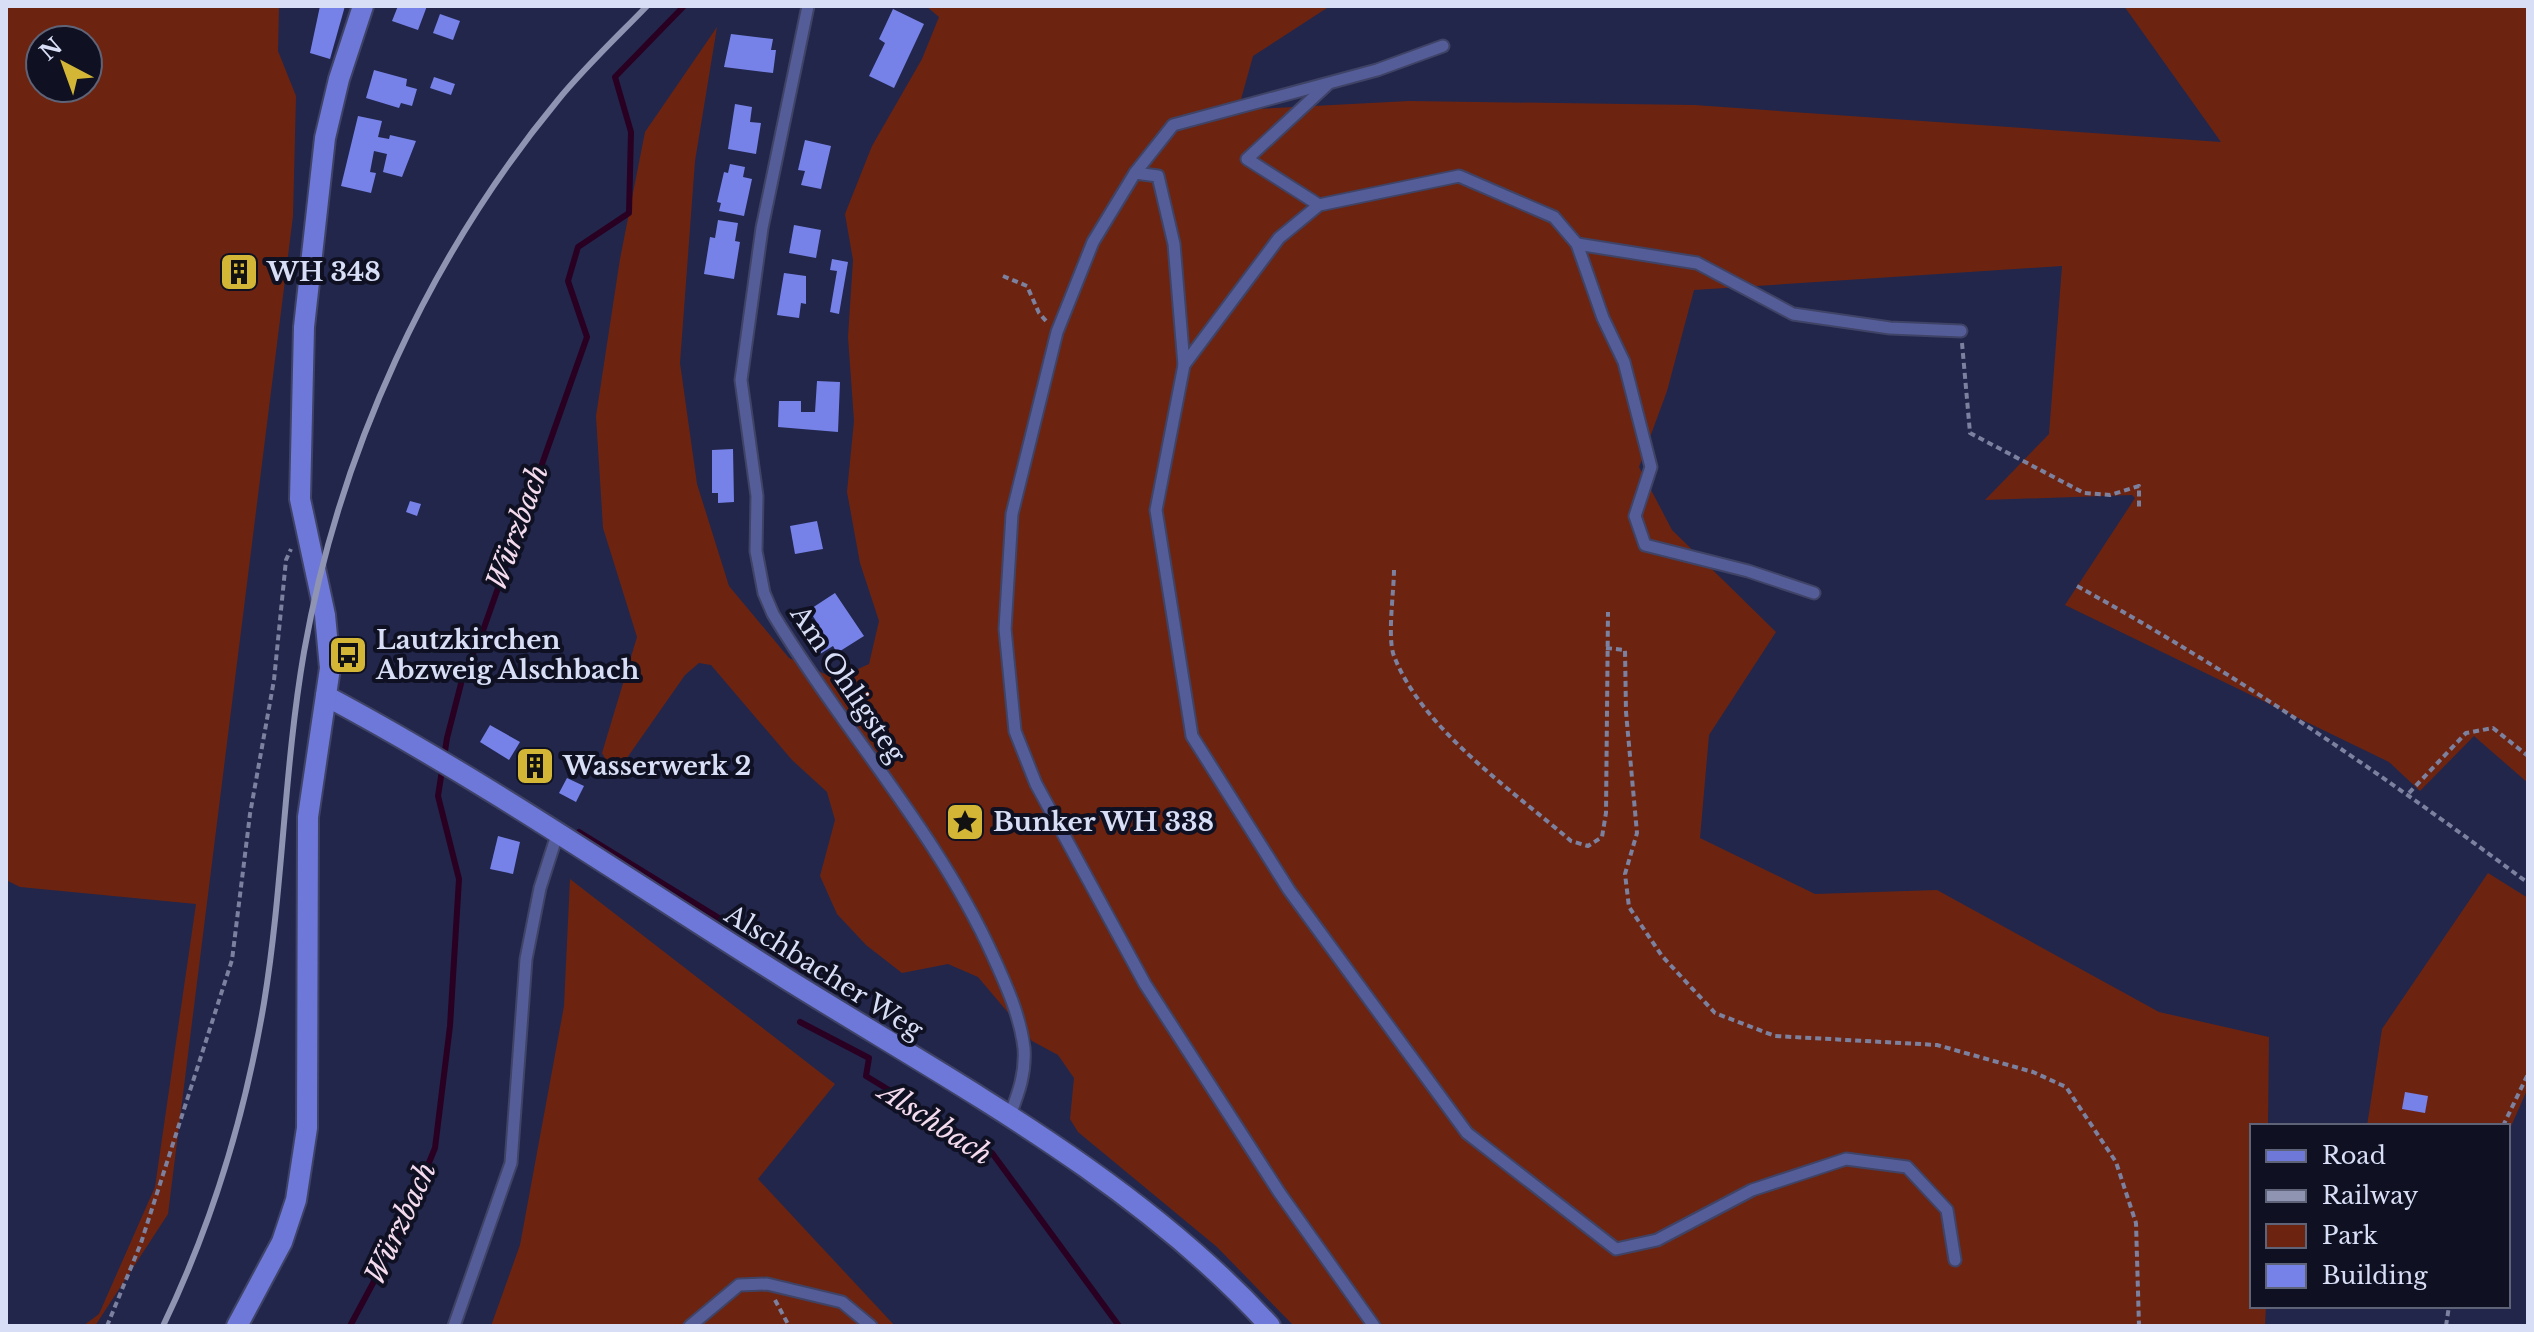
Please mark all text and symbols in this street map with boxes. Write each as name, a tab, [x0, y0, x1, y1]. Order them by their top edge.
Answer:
north arrow	[24, 24, 104, 104]
text: N	[35, 32, 68, 66]
building icon: WH 348	[218, 251, 260, 293]
place label: WH 348	[266, 256, 381, 288]
water label: Würzbach	[479, 460, 556, 595]
street label: Am Ohligsteg	[783, 599, 913, 769]
place label: Lautzkirchen Abzweig Alschbach	[375, 624, 640, 686]
bus stop icon: Lautzkirchen Abzweig Alschbach	[327, 634, 369, 676]
building icon: Wasserwerk 2	[514, 745, 556, 787]
place label: Wasserwerk 2	[562, 750, 752, 782]
place icon: Bunker WH 338	[944, 801, 986, 843]
place label: Bunker WH 338	[993, 806, 1214, 838]
street label: Alschbacher Weg	[718, 898, 929, 1046]
water label: Alschbach	[869, 1072, 999, 1173]
legend	[2250, 1124, 2510, 1308]
text: Road	[2322, 1141, 2386, 1170]
water label: Würzbach	[357, 1156, 444, 1290]
text: Railway	[2322, 1181, 2419, 1210]
text: Park	[2322, 1221, 2378, 1250]
text: Building	[2322, 1261, 2428, 1290]

